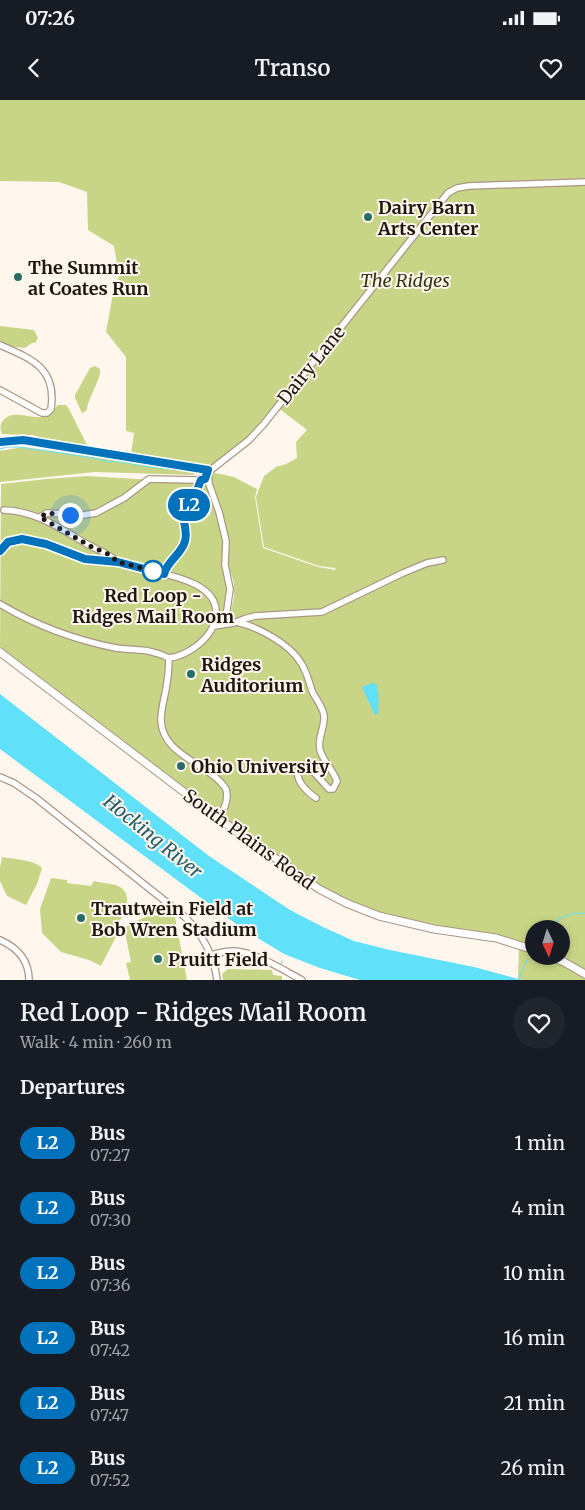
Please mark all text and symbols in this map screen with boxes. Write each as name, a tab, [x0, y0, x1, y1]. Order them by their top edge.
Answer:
text: 07:26	[25, 6, 75, 30]
icon: back	[20, 54, 48, 82]
text: Transo	[255, 54, 330, 82]
icon: heart	[537, 54, 565, 82]
place label: Dairy Barn Arts Center	[377, 196, 478, 240]
marker: Dairy Barn Arts Center	[362, 211, 374, 223]
place label: The Summit at Coates Run	[28, 256, 148, 300]
park label: The Ridges	[360, 269, 450, 292]
marker: The Summit at Coates Run	[12, 271, 24, 283]
street label: Dairy Lane	[272, 321, 350, 409]
line badge: L2	[166, 489, 212, 521]
text: L2	[178, 493, 200, 516]
your location	[58, 503, 83, 528]
marker: Red Loop - Ridges Mail Room	[142, 560, 164, 582]
place label: Red Loop - Ridges Mail Room	[72, 584, 234, 628]
place label: Ridges Auditorium	[200, 653, 303, 697]
marker: Ridges Auditorium	[185, 668, 197, 680]
place label: Ohio University	[191, 755, 330, 778]
marker: Ohio University	[175, 760, 187, 772]
street label: South Plains Road	[179, 784, 319, 894]
water label: Hocking River	[98, 788, 207, 883]
place label: Trautwein Field at Bob Wren Stadium	[91, 897, 257, 941]
marker: Trautwein Field at Bob Wren Stadium	[75, 912, 87, 924]
north arrow	[525, 920, 570, 965]
map controls	[525, 920, 570, 965]
place label: Pruitt Field	[168, 948, 268, 971]
marker: Pruitt Field	[152, 953, 164, 965]
text: Red Loop - Ridges Mail Room	[20, 997, 367, 1028]
button: heart	[513, 997, 565, 1049]
text: Walk · 4 min · 260 m	[20, 1032, 172, 1052]
text: Departures	[20, 1075, 125, 1099]
text: Bus	[90, 1121, 125, 1145]
text: L2	[36, 1131, 59, 1154]
text: 1 min	[514, 1131, 565, 1155]
text: 07:27	[90, 1145, 130, 1165]
text: Bus	[90, 1186, 125, 1210]
text: L2	[36, 1196, 59, 1219]
text: 4 min	[511, 1196, 565, 1220]
text: 07:30	[90, 1210, 131, 1230]
text: Bus	[90, 1251, 125, 1275]
text: L2	[36, 1261, 59, 1284]
text: 10 min	[503, 1261, 565, 1285]
text: 07:36	[90, 1275, 130, 1295]
text: Bus	[90, 1316, 125, 1340]
text: L2	[36, 1326, 59, 1349]
text: 16 min	[504, 1326, 565, 1350]
text: 07:42	[90, 1340, 130, 1360]
text: Bus	[90, 1381, 125, 1405]
text: L2	[36, 1391, 59, 1414]
text: 21 min	[504, 1391, 565, 1415]
text: 07:47	[90, 1405, 129, 1425]
text: Bus	[90, 1446, 125, 1470]
text: L2	[36, 1456, 59, 1479]
text: 26 min	[501, 1456, 565, 1480]
text: 07:52	[90, 1470, 130, 1490]

